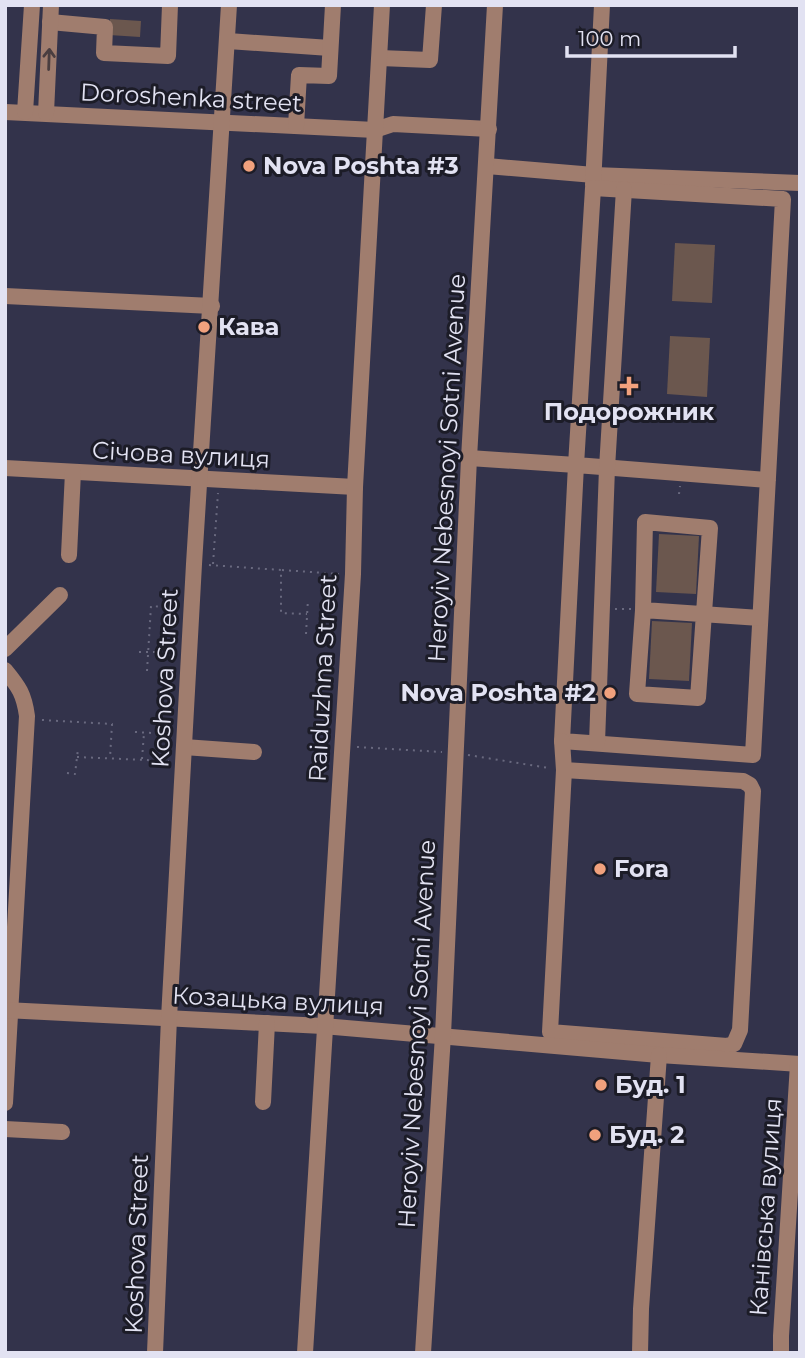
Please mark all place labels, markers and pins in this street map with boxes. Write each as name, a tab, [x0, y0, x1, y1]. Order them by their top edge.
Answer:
place label: Nova Poshta #3	[263, 151, 459, 180]
marker: Nova Poshta #3	[241, 158, 257, 174]
place label: Кава	[218, 312, 279, 341]
marker: Кава	[196, 319, 212, 335]
marker: Подорожник	[621, 378, 637, 394]
place label: Подорожник	[544, 397, 715, 426]
place label: Nova Poshta #2	[400, 678, 596, 707]
marker: Nova Poshta #2	[602, 685, 618, 701]
place label: Fora	[614, 854, 669, 883]
marker: Fora	[592, 861, 608, 877]
place label: Буд. 1	[615, 1070, 686, 1099]
marker: Буд. 1	[593, 1077, 609, 1093]
place label: Буд. 2	[609, 1120, 684, 1149]
marker: Буд. 2	[587, 1127, 603, 1143]

